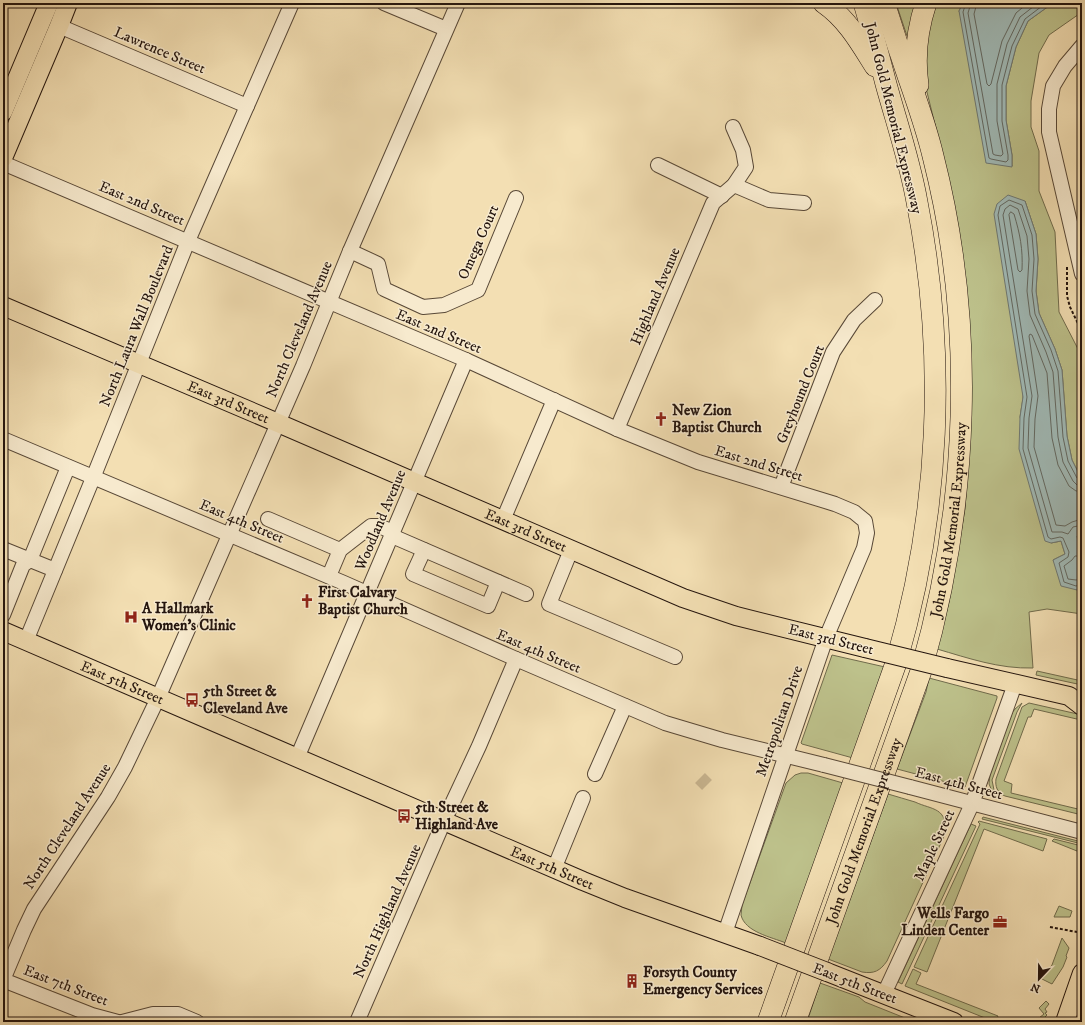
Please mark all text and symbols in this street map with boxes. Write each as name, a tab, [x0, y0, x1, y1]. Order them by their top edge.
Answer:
street label: John Gold Memorial Expressway	[860, 18, 927, 217]
street label: Lawrence Street	[111, 23, 209, 78]
street label: East 2nd Street	[96, 177, 188, 230]
street label: Omega Court	[454, 202, 503, 283]
street label: North Laura Wall Boulevard	[95, 242, 178, 410]
street label: Highland Avenue	[626, 244, 685, 348]
street label: North Cleveland Avenue	[262, 258, 337, 400]
street label: East 2nd Street	[393, 305, 485, 358]
street label: Greyhound Court	[772, 342, 829, 446]
street label: East 3rd Street	[184, 377, 272, 428]
place label: New Zion Baptist Church	[672, 401, 762, 437]
church icon: New Zion Baptist Church	[653, 411, 669, 427]
street label: John Gold Memorial Expressway	[926, 421, 971, 621]
street label: East 2nd Street	[712, 441, 805, 486]
street label: Woodland Avenue	[350, 467, 410, 574]
street label: East 4th Street	[197, 495, 287, 548]
street label: East 3rd Street	[482, 505, 570, 557]
place label: First Calvary Baptist Church	[318, 583, 408, 619]
church icon: First Calvary Baptist Church	[299, 593, 315, 609]
place label: A Hallmark Women's Clinic	[141, 599, 236, 635]
hospital icon: A Hallmark Women's Clinic	[123, 609, 139, 625]
street label: East 3rd Street	[786, 620, 876, 659]
street label: East 4th Street	[494, 625, 584, 678]
street label: East 5th Street	[78, 657, 167, 709]
street label: Metropolitan Drive	[752, 663, 807, 779]
place label: 5th Street & Cleveland Ave	[202, 682, 289, 718]
bus stop icon: 5th Street & Cleveland Ave	[184, 692, 200, 708]
street label: John Gold Memorial Expressway	[821, 734, 907, 929]
street label: North Cleveland Avenue	[19, 760, 115, 893]
street label: East 4th Street	[913, 763, 1005, 804]
place label: 5th Street & Highland Ave	[414, 798, 499, 834]
street label: Maple Street	[910, 806, 959, 884]
bus stop icon: 5th Street & Highland Ave	[396, 808, 412, 824]
street label: North Highland Avenue	[349, 841, 426, 981]
street label: East 5th Street	[507, 842, 597, 894]
place label: Wells Fargo Linden Center	[901, 904, 990, 940]
office icon: Wells Fargo Linden Center	[992, 914, 1008, 930]
street label: East 5th Street	[810, 959, 900, 1008]
north arrow	[1019, 959, 1059, 999]
street label: East 7th Street	[21, 961, 111, 1010]
place label: Forsyth County Emergency Services	[643, 963, 763, 999]
building icon: Forsyth County Emergency Services	[624, 973, 640, 989]
text: N	[1029, 979, 1042, 996]

